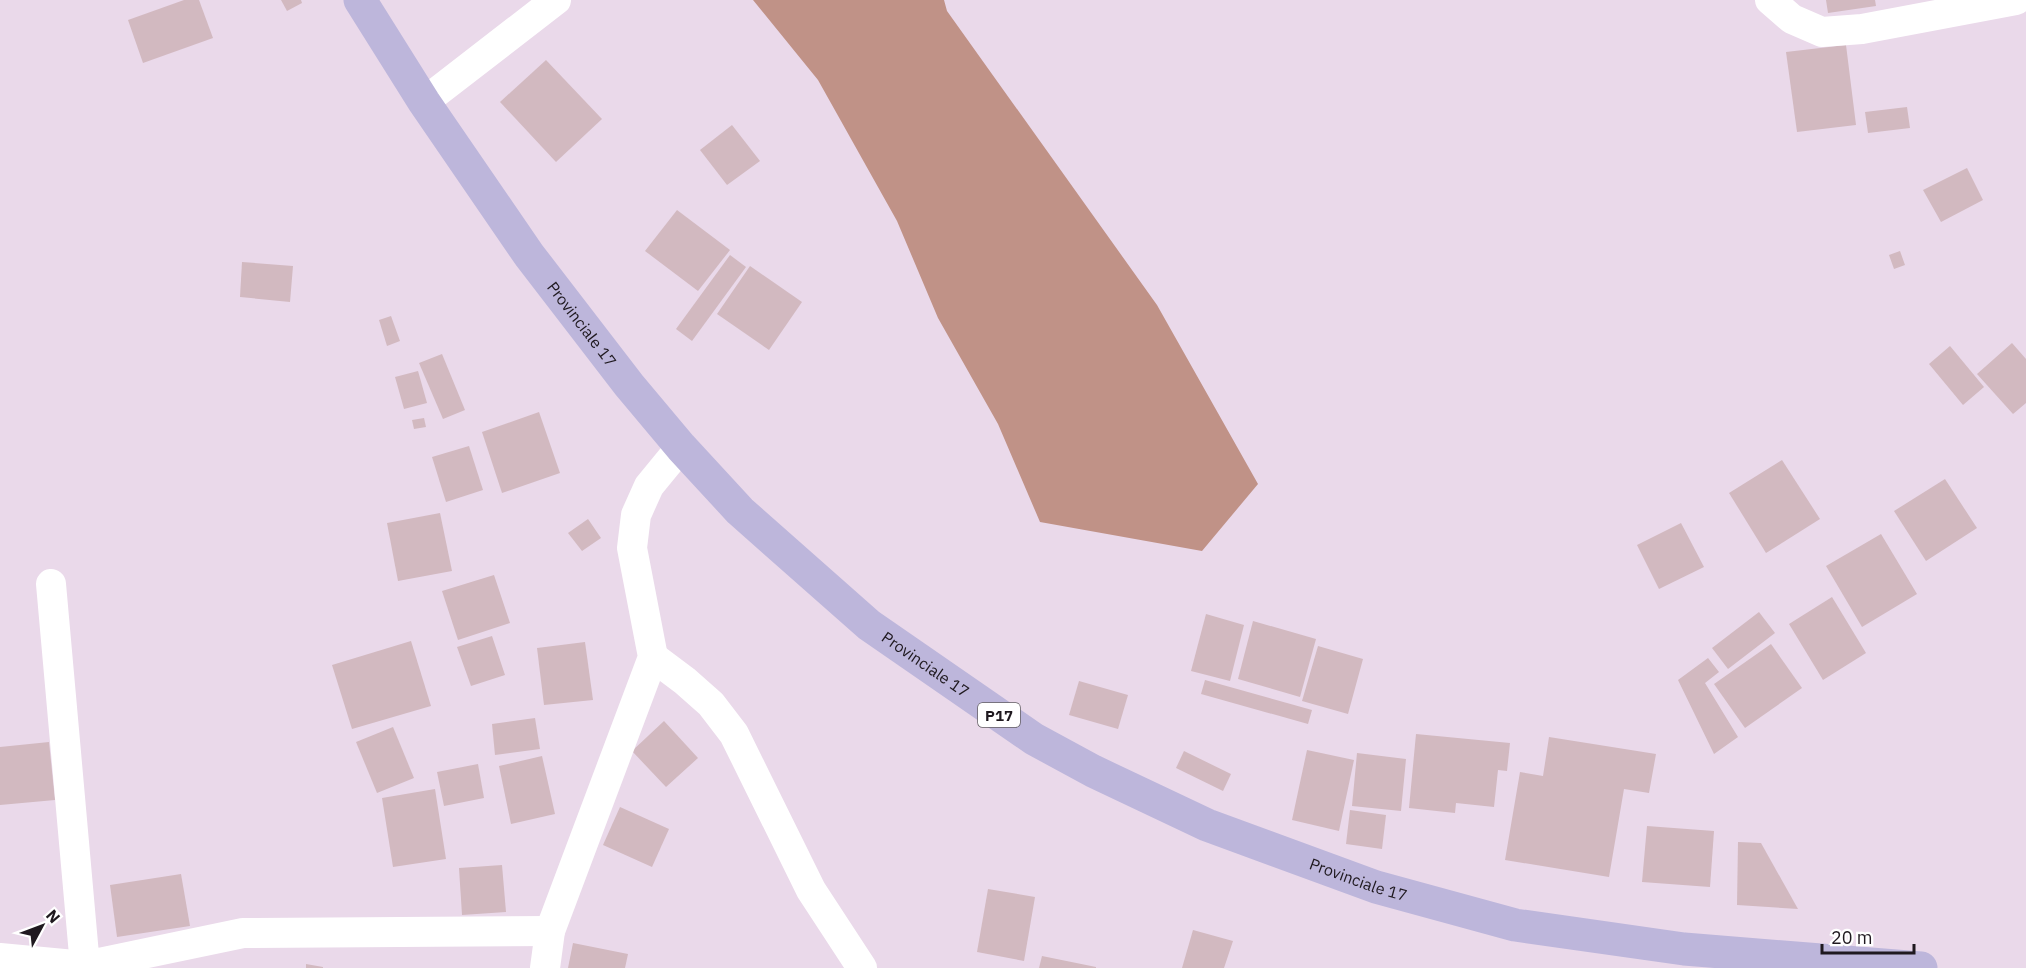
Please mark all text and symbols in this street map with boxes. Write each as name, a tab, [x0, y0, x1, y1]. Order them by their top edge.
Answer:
street label: Provinciale 17	[543, 277, 621, 370]
street label: Provinciale 17	[878, 627, 973, 701]
road number: P17	[978, 703, 1020, 727]
street label: Provinciale 17	[1307, 854, 1410, 905]
north arrow	[12, 896, 72, 956]
text: N	[42, 905, 65, 927]
scale bar	[1822, 917, 1914, 955]
text: 20 m	[1831, 926, 1873, 949]

